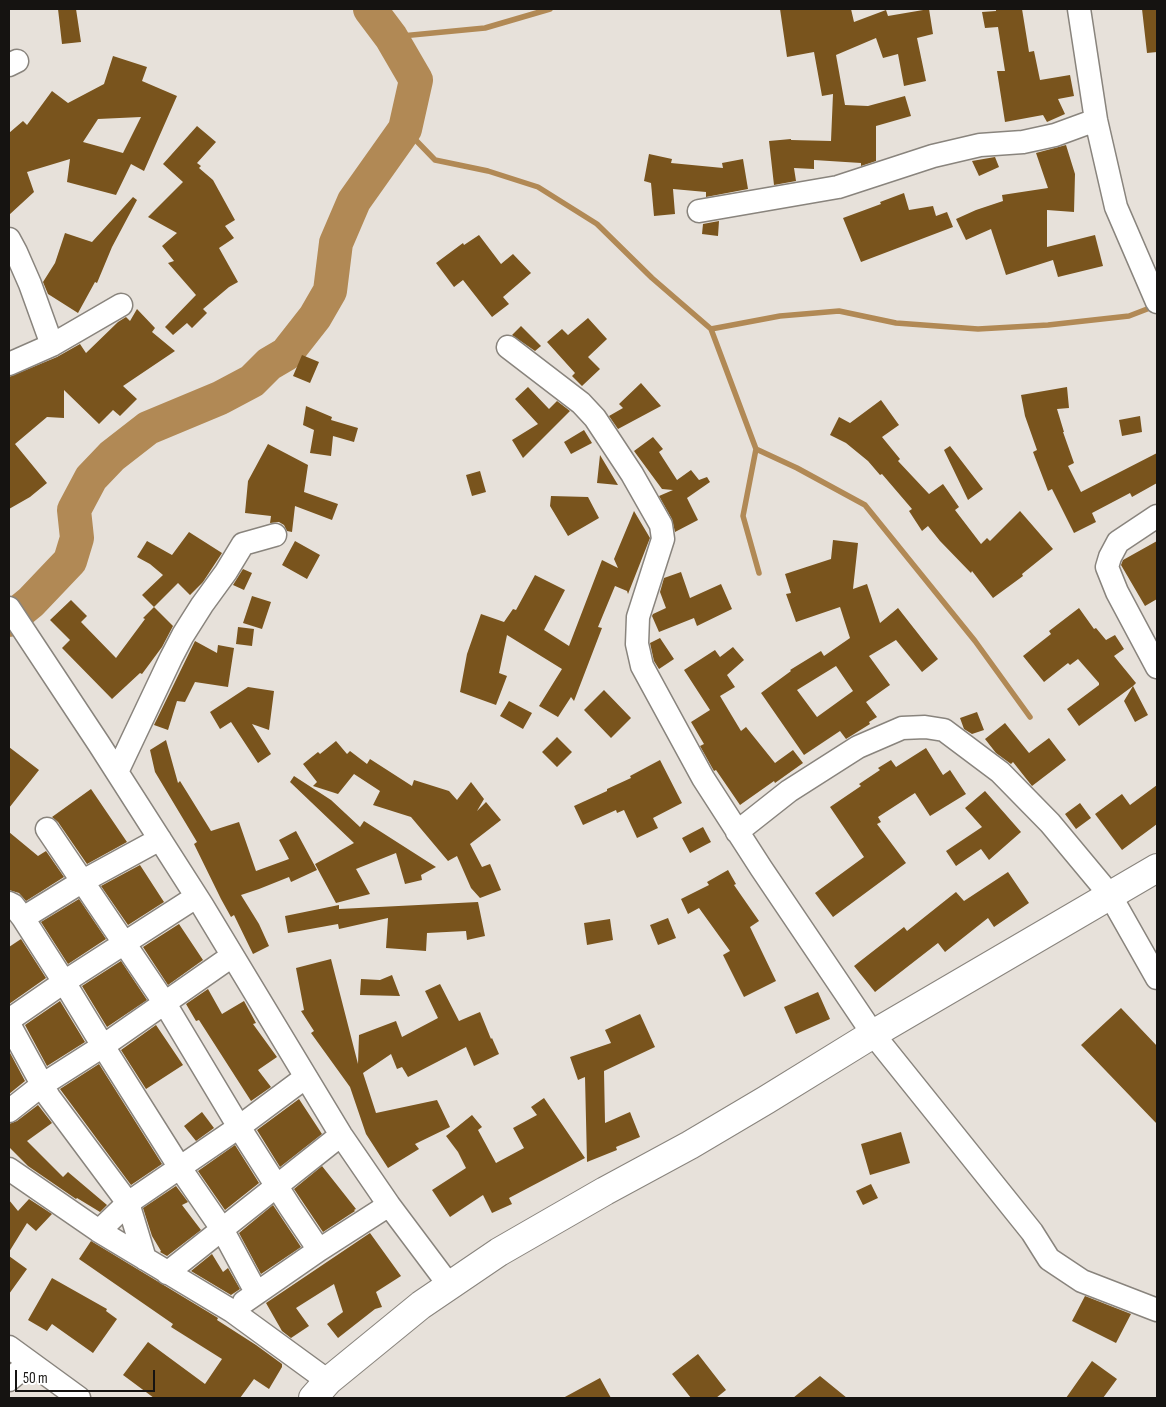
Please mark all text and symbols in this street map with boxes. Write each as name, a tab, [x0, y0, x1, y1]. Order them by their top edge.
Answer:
scale bar	[18, 1360, 158, 1392]
text: 50 m	[23, 1369, 48, 1388]

